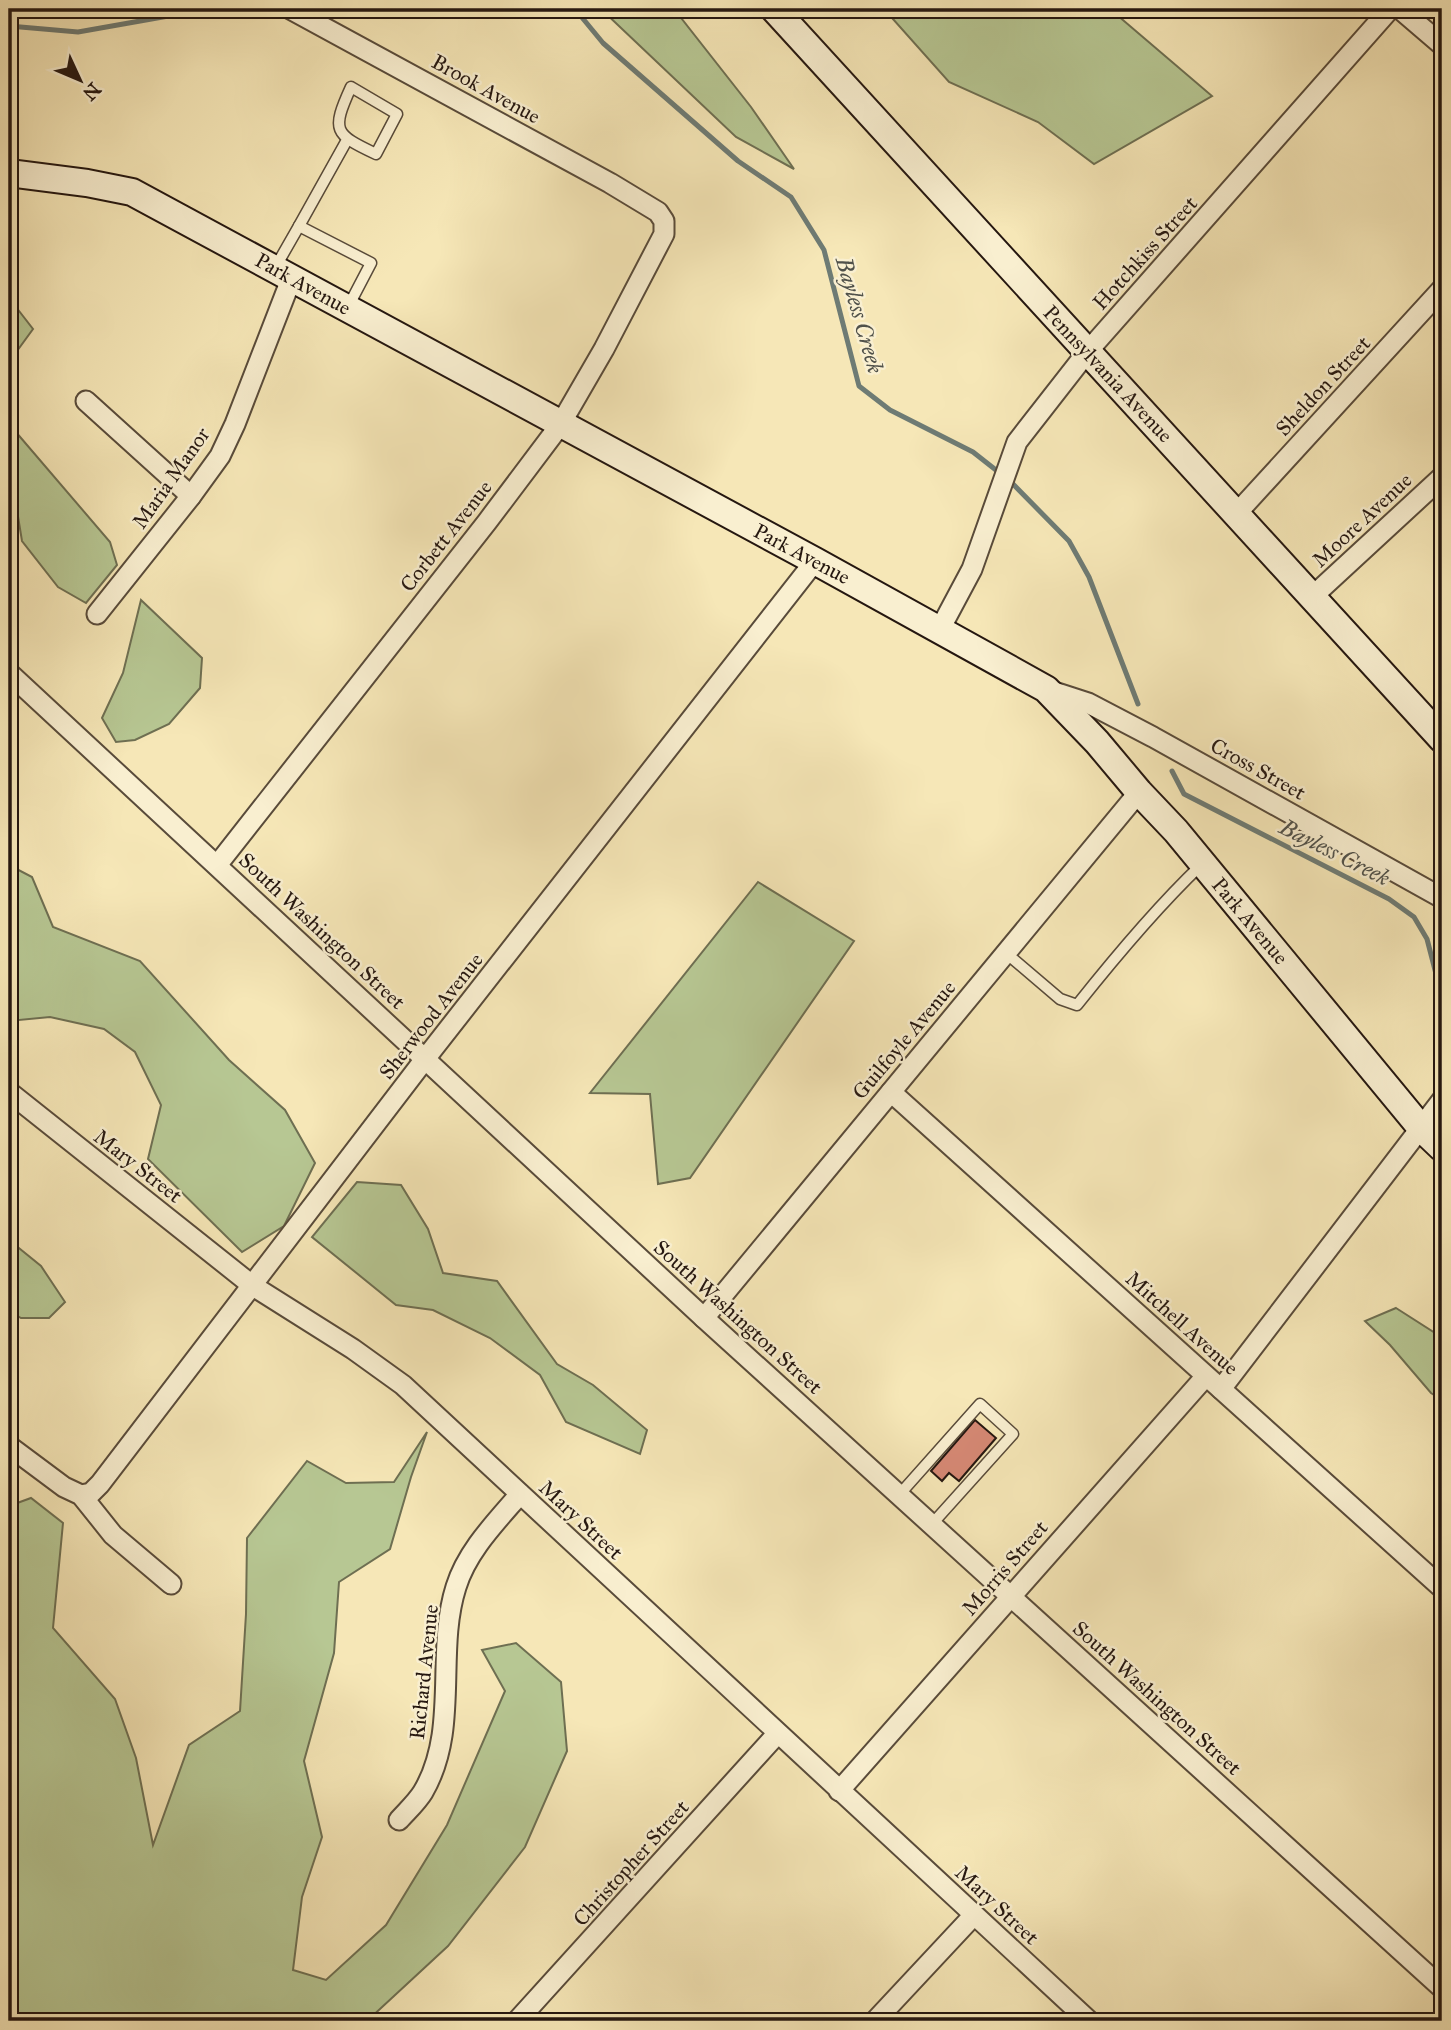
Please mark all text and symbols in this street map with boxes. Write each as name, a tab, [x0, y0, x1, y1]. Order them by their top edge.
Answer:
north arrow	[46, 46, 116, 116]
street label: Brook Avenue	[427, 48, 545, 130]
text: N	[78, 78, 106, 105]
street label: Hotchkiss Street	[1087, 190, 1203, 315]
street label: Park Avenue	[251, 247, 356, 321]
water label: Bayless Creek	[830, 253, 890, 376]
street label: Pennsylvania Avenue	[1038, 300, 1178, 448]
street label: Sheldon Street	[1270, 330, 1376, 441]
street label: Maria Manor	[127, 422, 216, 534]
street label: Moore Avenue	[1307, 467, 1417, 573]
street label: Corbett Avenue	[394, 475, 498, 597]
street label: Park Avenue	[749, 518, 855, 590]
street label: Cross Street	[1206, 732, 1311, 806]
water label: Bayless Creek	[1274, 812, 1395, 892]
street label: South Washington Street	[233, 847, 411, 1015]
street label: Park Avenue	[1206, 872, 1294, 970]
street label: Sherwood Avenue	[373, 947, 489, 1085]
street label: Guilfoyle Avenue	[847, 975, 961, 1105]
street label: Mary Street	[89, 1123, 188, 1209]
street label: South Washington Street	[648, 1234, 828, 1400]
street label: Mitchell Avenue	[1120, 1266, 1244, 1381]
street label: Mary Street	[534, 1475, 629, 1566]
street label: Morris Street	[956, 1515, 1054, 1621]
street label: Richard Avenue	[404, 1603, 444, 1741]
street label: South Washington Street	[1067, 1615, 1247, 1781]
street label: Christopher Street	[568, 1794, 695, 1931]
street label: Mary Street	[950, 1860, 1045, 1951]

